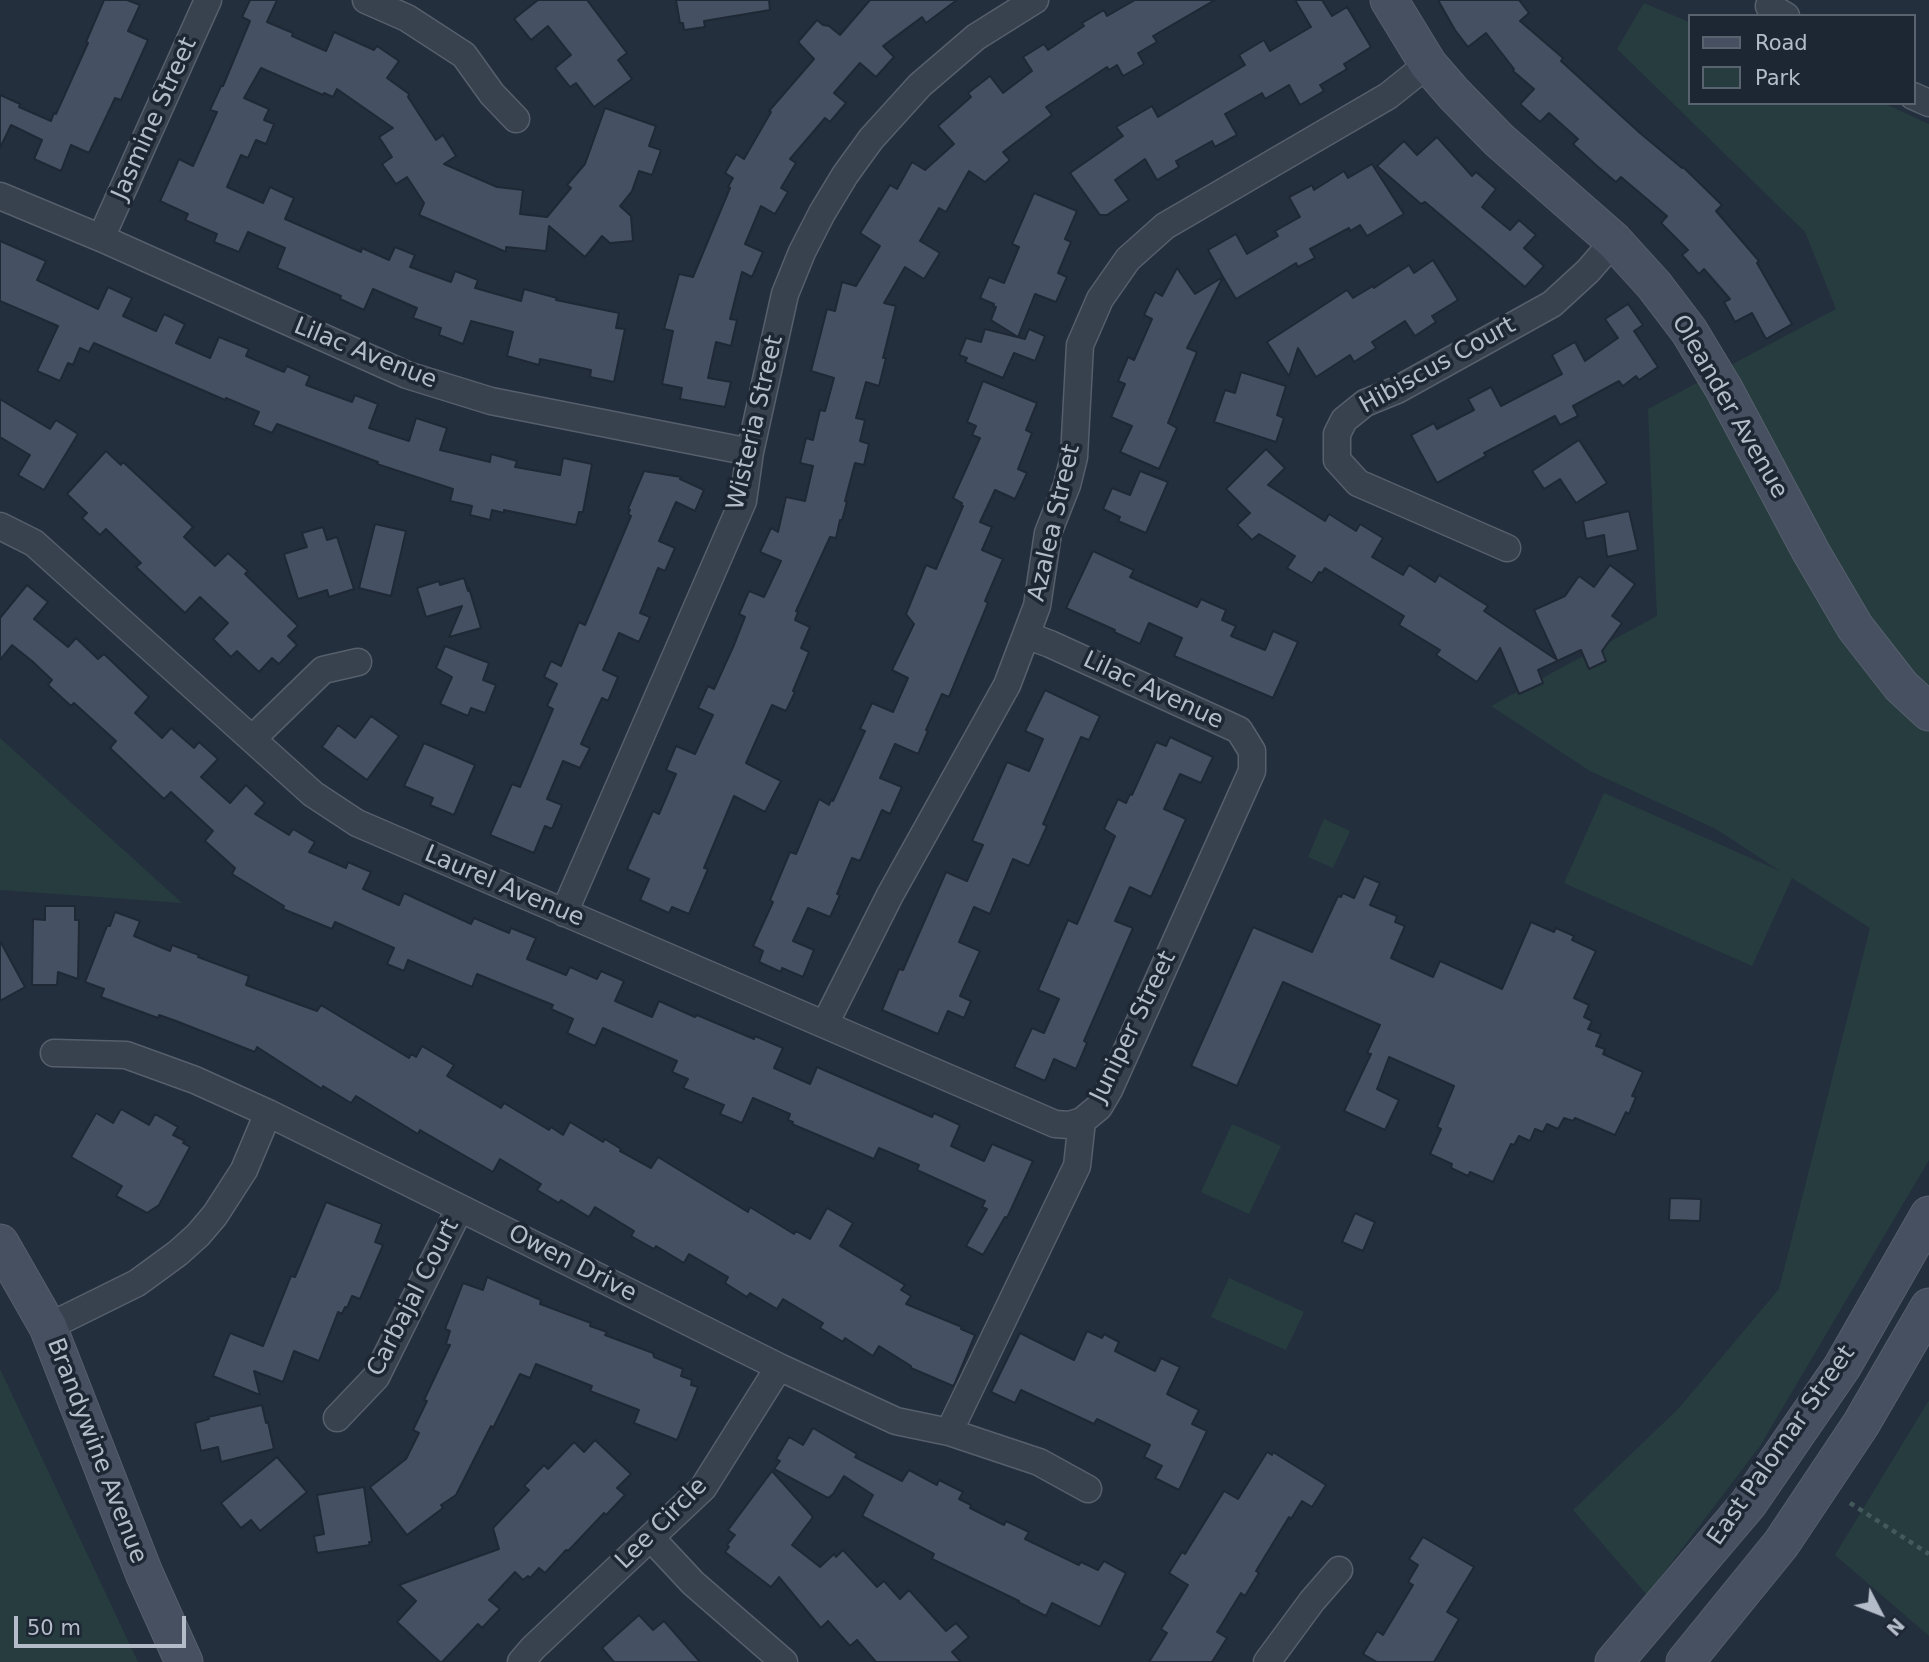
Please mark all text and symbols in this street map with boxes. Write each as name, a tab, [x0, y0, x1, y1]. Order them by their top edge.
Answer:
legend	[1688, 14, 1915, 105]
text: Road	[1755, 31, 1808, 55]
street label: Jasmine Street	[106, 33, 204, 205]
text: Park	[1755, 66, 1800, 90]
street label: Oleander Avenue	[1665, 310, 1793, 504]
street label: Hibiscus Court	[1355, 311, 1521, 421]
street label: Lilac Avenue	[289, 312, 441, 396]
street label: Wisteria Street	[722, 333, 790, 513]
street label: Azalea Street	[1023, 442, 1087, 604]
street label: Lilac Avenue	[1078, 646, 1228, 736]
street label: Laurel Avenue	[420, 840, 588, 934]
street label: Juniper Street	[1085, 947, 1183, 1107]
street label: Carbajal Court	[362, 1214, 466, 1382]
street label: Owen Drive	[503, 1219, 641, 1309]
street label: Brandywine Avenue	[40, 1334, 152, 1568]
street label: East Palomar Street	[1702, 1341, 1862, 1551]
street label: Lee Circle	[610, 1472, 714, 1576]
north arrow	[1845, 1578, 1915, 1648]
scale bar	[18, 1602, 189, 1646]
text: N	[1882, 1614, 1909, 1640]
text: 50 m	[27, 1616, 81, 1640]

